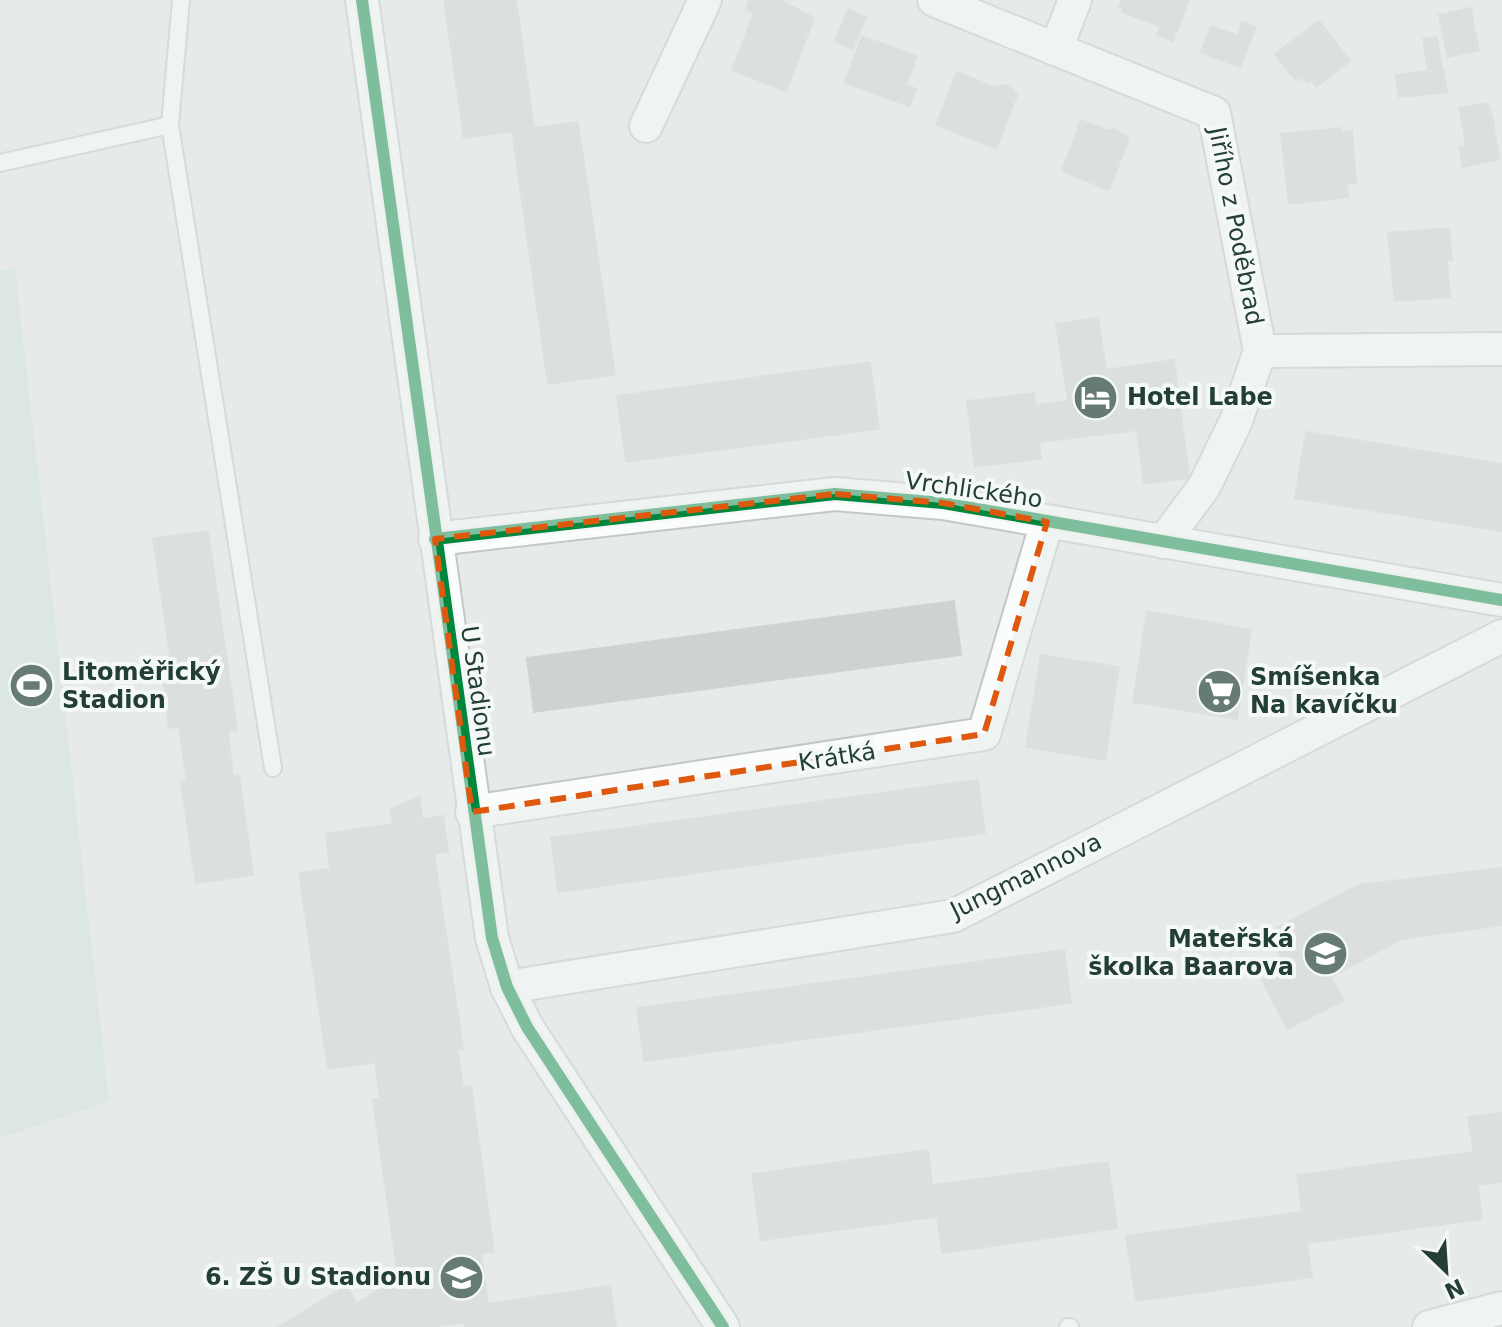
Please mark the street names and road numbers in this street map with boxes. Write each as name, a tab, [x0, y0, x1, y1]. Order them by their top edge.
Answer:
street label: Jiřího z Poděbrad	[1203, 123, 1269, 328]
street label: Vrchlického	[904, 467, 1044, 513]
street label: U Stadionu	[455, 624, 501, 758]
street label: Krátká	[796, 737, 878, 777]
street label: Jungmannova	[944, 827, 1106, 926]

